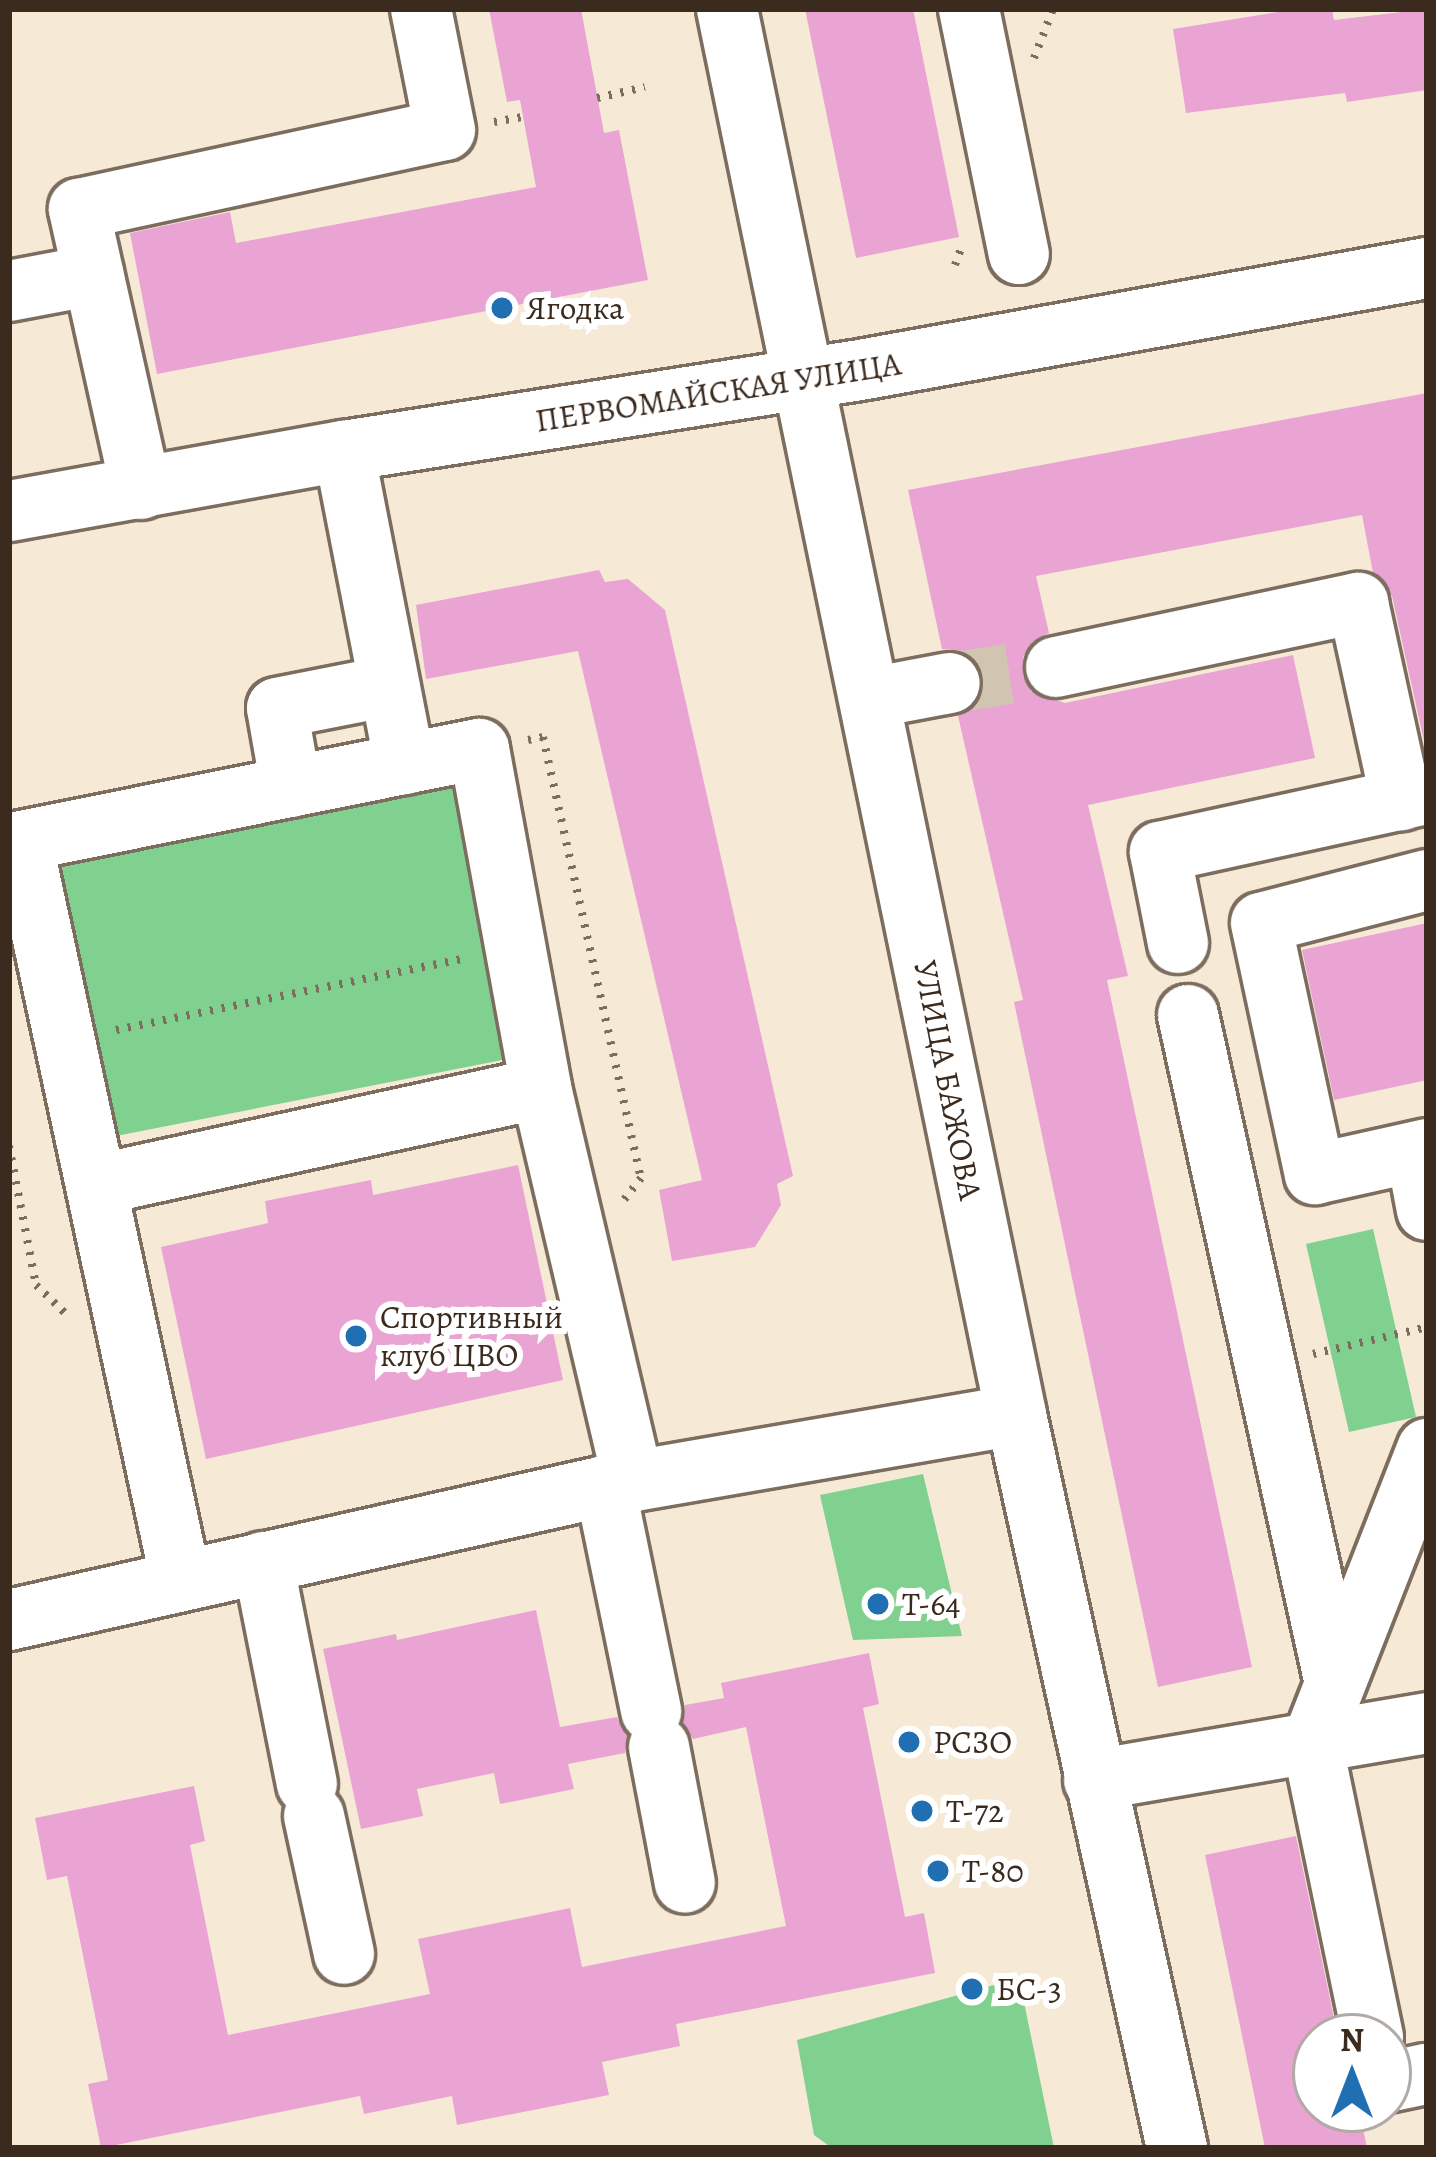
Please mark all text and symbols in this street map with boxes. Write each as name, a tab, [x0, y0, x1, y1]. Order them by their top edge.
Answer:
place label: Ягодка	[526, 288, 624, 328]
marker: Ягодка	[489, 295, 515, 321]
street label: ПЕРВОМАЙСКАЯ УЛИЦА	[532, 344, 904, 440]
street label: УЛИЦА БАЖОВА	[905, 957, 991, 1203]
place label: Спортивный клуб ЦВО	[380, 1297, 563, 1375]
marker: Спортивный клуб ЦВО	[343, 1323, 369, 1349]
place label: Т-64	[902, 1584, 960, 1624]
marker: Т-64	[865, 1591, 891, 1617]
place label: РСЗО	[933, 1722, 1012, 1762]
marker: РСЗО	[896, 1729, 922, 1755]
place label: Т-72	[946, 1791, 1004, 1831]
marker: Т-72	[909, 1798, 935, 1824]
place label: Т-80	[962, 1851, 1024, 1891]
marker: Т-80	[925, 1858, 951, 1884]
place label: БС-3	[996, 1969, 1062, 2009]
marker: БС-3	[959, 1976, 985, 2002]
north arrow	[1292, 2013, 1412, 2133]
text: N	[1340, 2017, 1364, 2062]

